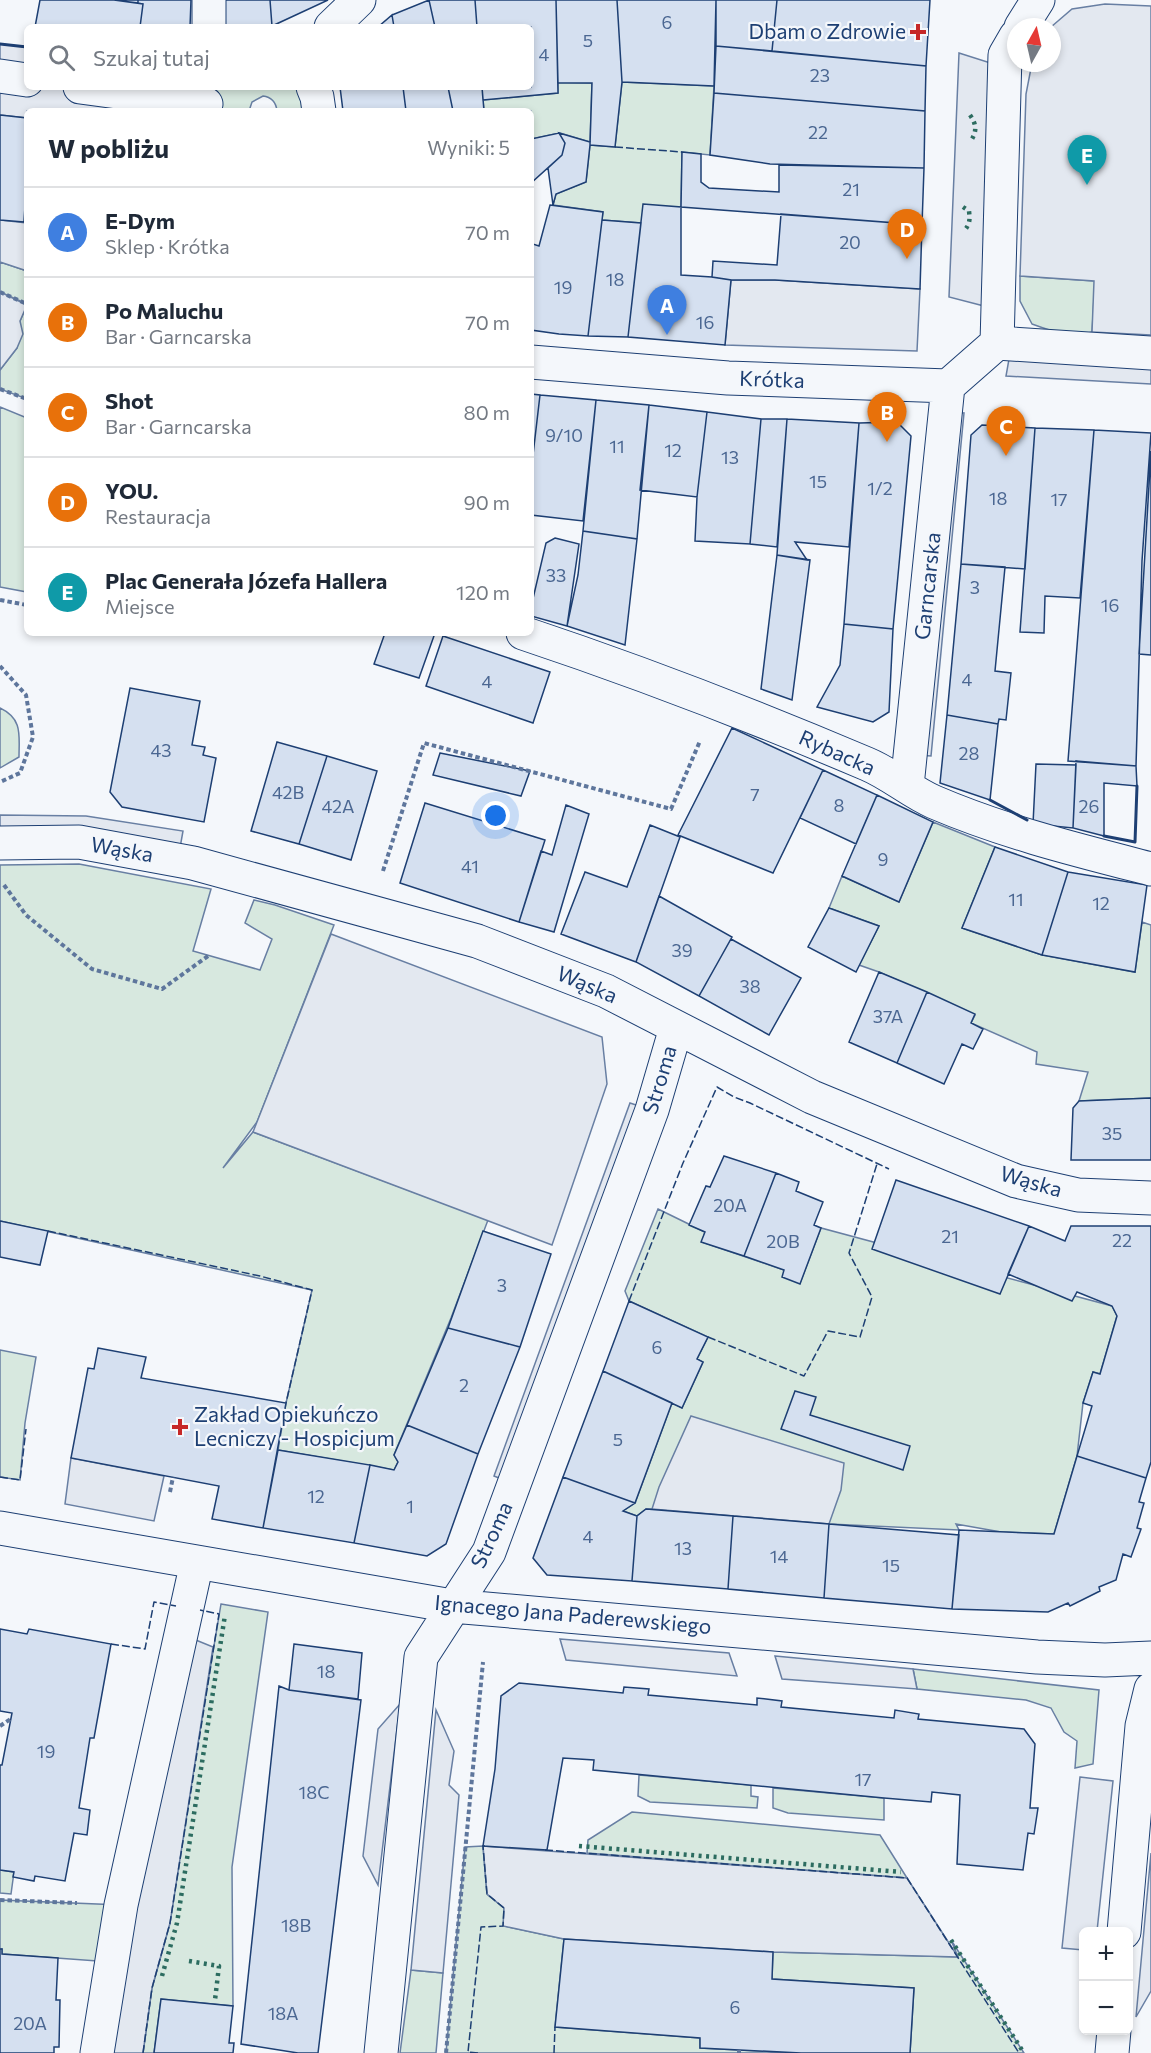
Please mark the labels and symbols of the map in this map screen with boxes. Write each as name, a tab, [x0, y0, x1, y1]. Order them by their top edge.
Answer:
house number: 6	[662, 11, 672, 33]
place label: Dbam o Zdrowie	[749, 18, 906, 43]
north arrow	[1007, 18, 1061, 72]
marker: Dbam o Zdrowie	[911, 25, 925, 39]
house number: 5	[583, 29, 593, 51]
house number: 4	[539, 43, 550, 65]
house number: 23	[810, 64, 830, 86]
house number: 22	[808, 121, 828, 143]
pin: E	[1068, 136, 1106, 185]
house number: 21	[842, 178, 860, 200]
pin: D	[888, 210, 926, 259]
house number: 20	[839, 231, 861, 253]
house number: 18	[606, 268, 624, 290]
house number: 19	[554, 276, 572, 298]
pin: A	[648, 286, 686, 335]
house number: 16	[696, 311, 714, 333]
street label: Krótka	[739, 365, 805, 392]
pin: B	[868, 392, 906, 442]
pin: C	[986, 406, 1026, 456]
house number: 9/10	[545, 424, 583, 446]
house number: 11	[609, 435, 625, 457]
house number: 12	[664, 439, 682, 461]
house number: 13	[721, 446, 739, 468]
house number: 15	[809, 470, 827, 492]
house number: 1/2	[867, 477, 893, 499]
house number: 18	[989, 487, 1007, 509]
house number: 17	[1050, 488, 1068, 510]
street label: Garncarska	[908, 531, 945, 641]
house number: 33	[546, 564, 566, 586]
house number: 3	[970, 576, 980, 598]
house number: 16	[1101, 594, 1119, 616]
house number: 4	[962, 668, 973, 690]
house number: 4	[482, 670, 493, 692]
street label: Rybacka	[796, 724, 880, 780]
house number: 43	[150, 739, 172, 761]
house number: 28	[959, 742, 980, 764]
house number: 42B	[272, 781, 304, 803]
house number: 7	[750, 783, 760, 805]
house number: 8	[834, 794, 845, 816]
house number: 42A	[322, 795, 354, 817]
house number: 26	[1079, 795, 1099, 817]
your location	[481, 801, 510, 830]
street label: Wąska	[89, 831, 156, 866]
house number: 9	[878, 848, 888, 870]
house number: 41	[461, 855, 479, 877]
house number: 11	[1008, 888, 1024, 910]
house number: 12	[1092, 892, 1110, 914]
house number: 39	[671, 939, 693, 961]
street label: Wąska	[554, 960, 622, 1007]
house number: 38	[739, 975, 761, 997]
house number: 37A	[873, 1005, 903, 1027]
street label: Stroma	[636, 1042, 681, 1117]
house number: 35	[1102, 1122, 1122, 1144]
street label: Wąska	[998, 1160, 1065, 1201]
house number: 20A	[713, 1194, 747, 1216]
house number: 21	[941, 1225, 959, 1247]
house number: 22	[1112, 1229, 1132, 1251]
house number: 20B	[766, 1230, 800, 1252]
house number: 3	[497, 1274, 507, 1296]
house number: 6	[652, 1336, 662, 1358]
house number: 2	[459, 1374, 469, 1396]
place label: Zakład Opiekuńczo Lecniczy - Hospicjum	[194, 1401, 395, 1450]
marker: Zakład Opiekuńczo Lecniczy - Hospicjum	[171, 1418, 189, 1436]
house number: 5	[613, 1428, 623, 1450]
house number: 12	[307, 1485, 325, 1507]
house number: 1	[406, 1495, 414, 1517]
street label: Stroma	[464, 1497, 517, 1572]
house number: 4	[583, 1525, 594, 1547]
house number: 13	[674, 1537, 692, 1559]
house number: 14	[770, 1545, 788, 1567]
house number: 15	[882, 1554, 900, 1576]
street label: Ignacego Jana Paderewskiego	[434, 1589, 713, 1638]
house number: 18	[317, 1660, 335, 1682]
house number: 19	[37, 1740, 55, 1762]
house number: 17	[854, 1768, 872, 1790]
house number: 18C	[299, 1781, 329, 1803]
house number: 18B	[281, 1914, 311, 1936]
house number: 6	[730, 1996, 740, 2018]
house number: 18A	[268, 2002, 298, 2024]
house number: 20A	[13, 2012, 47, 2034]

